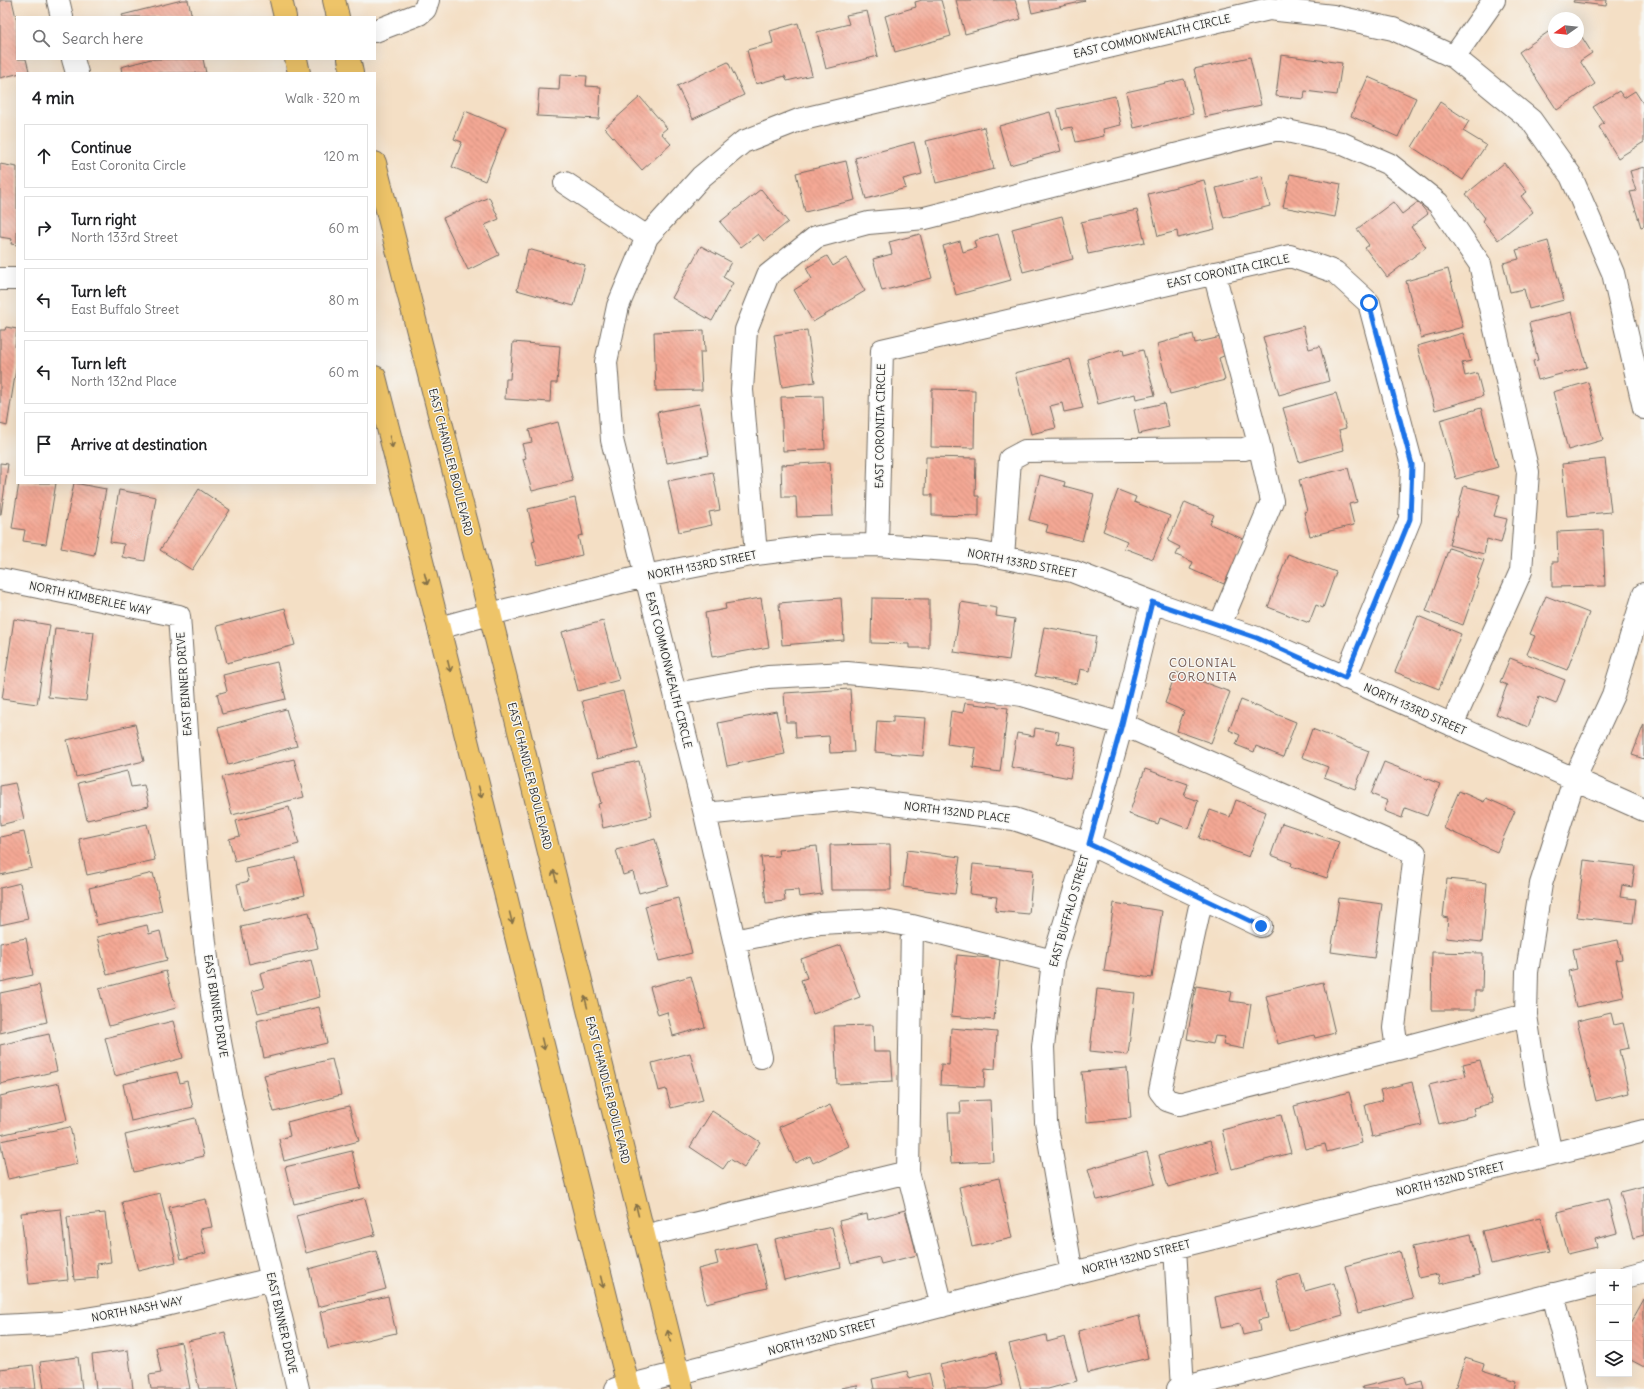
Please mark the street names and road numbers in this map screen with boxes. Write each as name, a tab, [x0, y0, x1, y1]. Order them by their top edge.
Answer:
street label: EAST COMMONWEALTH CIRCLE	[1072, 11, 1232, 61]
street label: EAST CORONITA CIRCLE	[1165, 251, 1291, 291]
street label: EAST CORONITA CIRCLE	[872, 363, 888, 489]
street label: EAST CHANDLER BOULEVARD	[426, 387, 476, 537]
street label: NORTH 133RD STREET	[966, 546, 1078, 580]
street label: NORTH 133RD STREET	[646, 548, 758, 582]
street label: NORTH KIMBERLEE WAY	[28, 578, 152, 618]
street label: EAST COMMONWEALTH CIRCLE	[643, 590, 695, 750]
street label: EAST BINNER DRIVE	[173, 632, 195, 736]
street label: NORTH 133RD STREET	[1361, 680, 1469, 738]
street label: EAST CHANDLER BOULEVARD	[505, 701, 555, 851]
street label: NORTH 132ND PLACE	[903, 799, 1011, 825]
street label: EAST BUFFALO STREET	[1046, 853, 1092, 969]
street label: EAST BINNER DRIVE	[201, 953, 231, 1059]
street label: EAST CHANDLER BOULEVARD	[583, 1015, 633, 1165]
street label: NORTH 132ND STREET	[1394, 1159, 1506, 1199]
street label: NORTH 132ND STREET	[1080, 1237, 1192, 1277]
street label: EAST BINNER DRIVE	[263, 1271, 301, 1375]
street label: NORTH NASH WAY	[90, 1293, 184, 1325]
street label: NORTH 132ND STREET	[766, 1316, 878, 1358]

